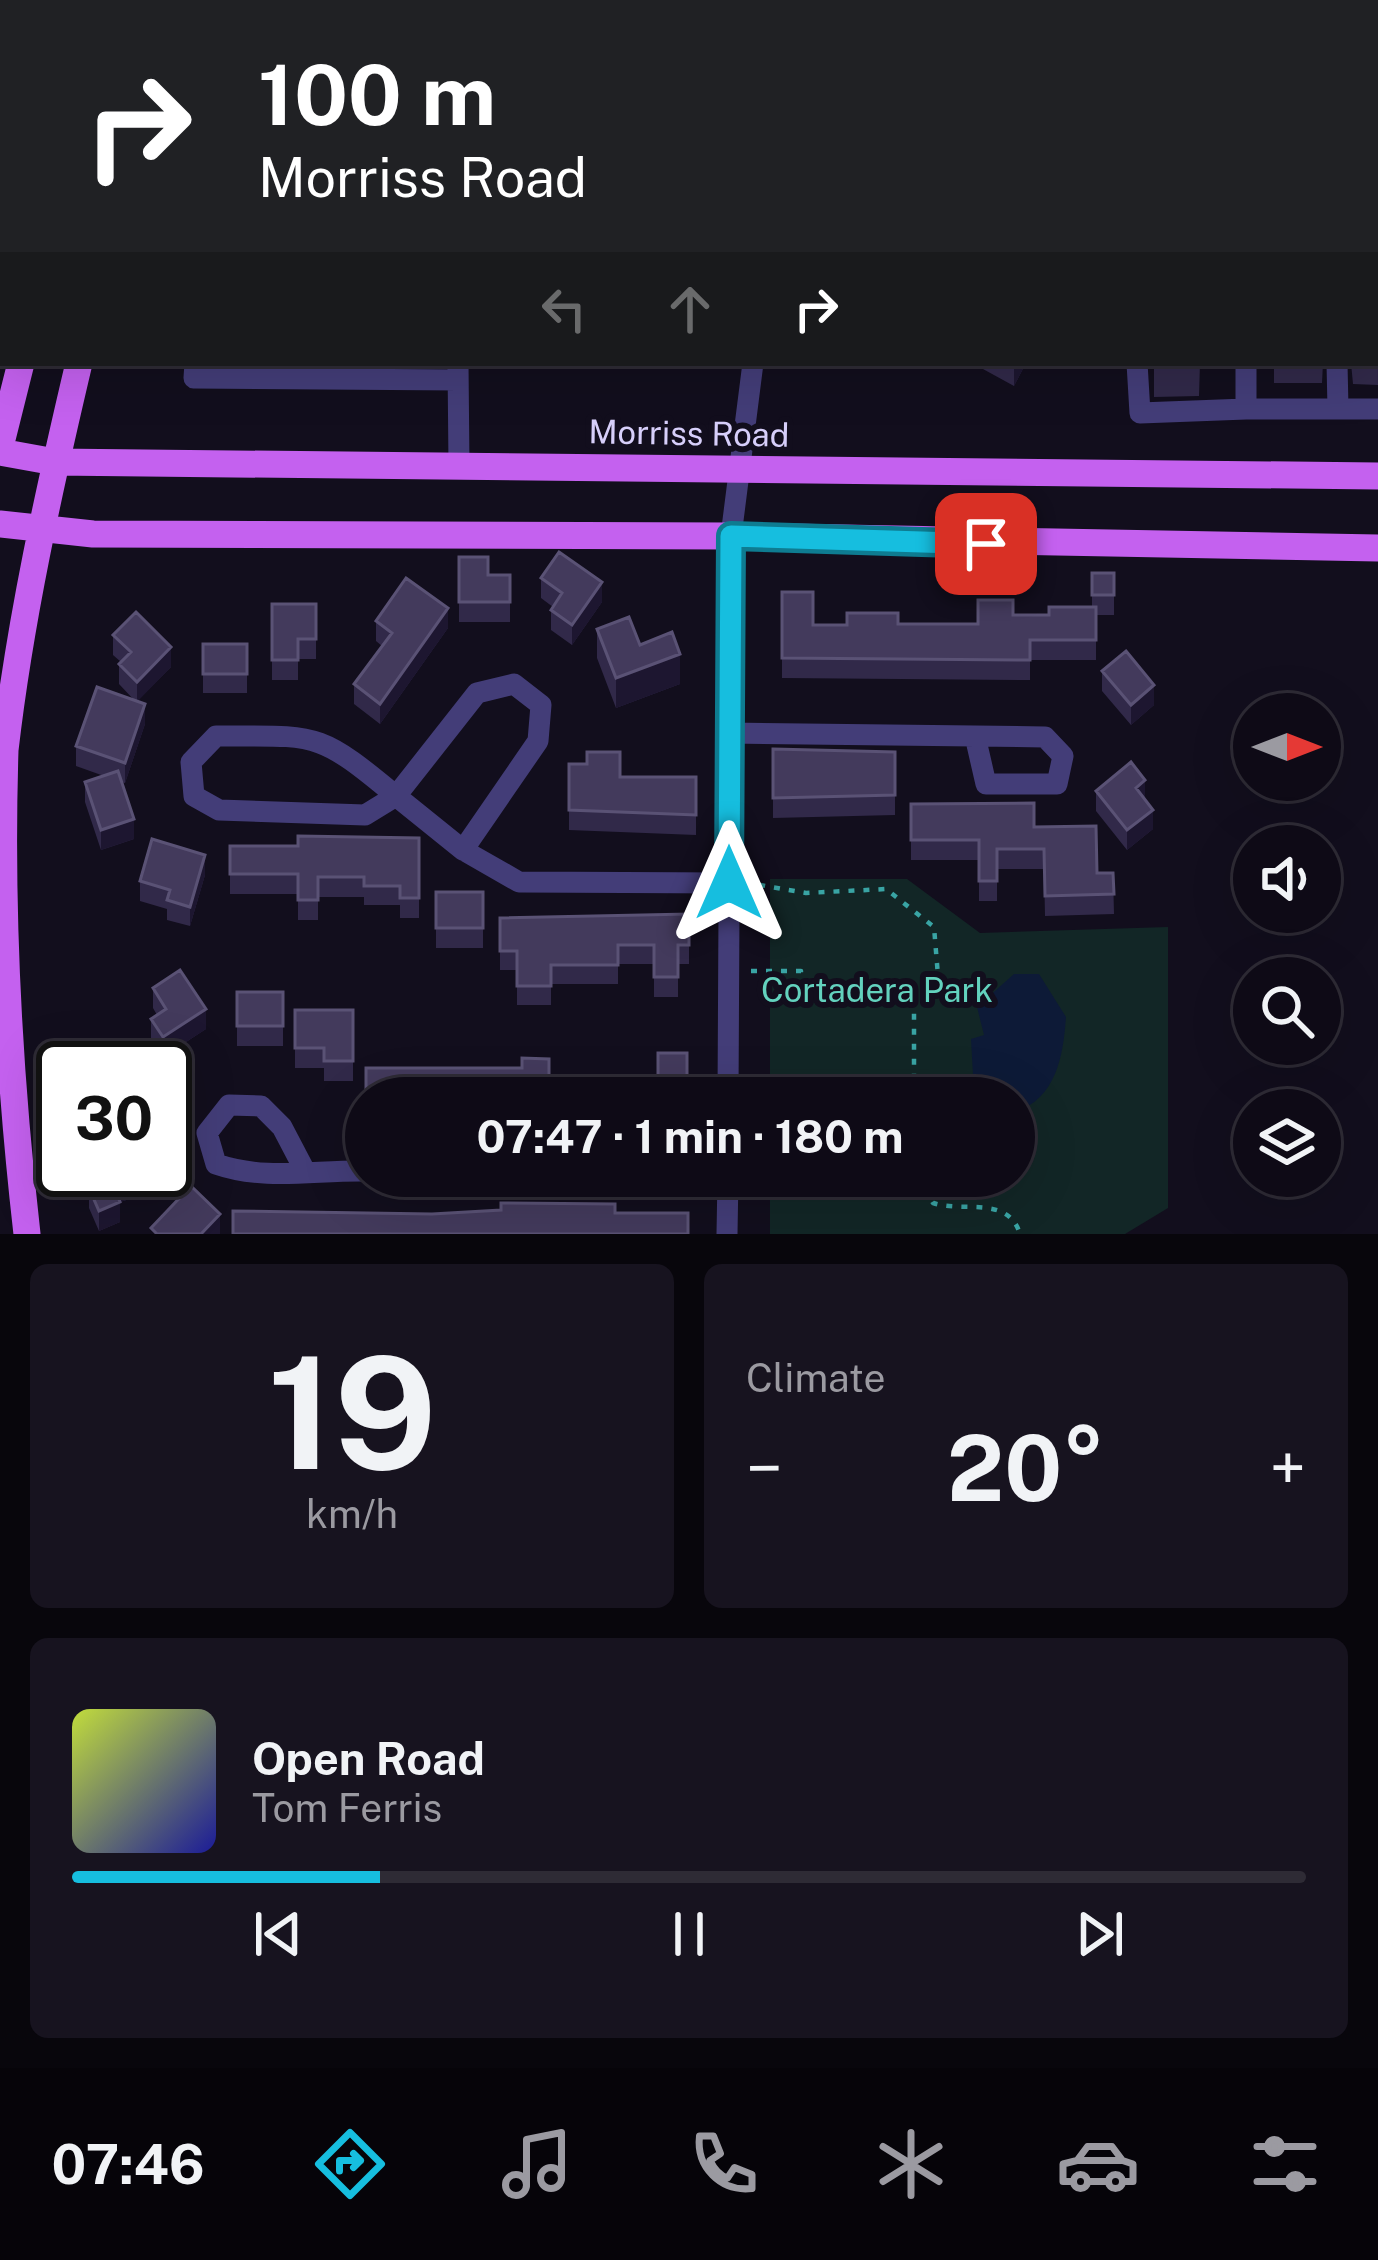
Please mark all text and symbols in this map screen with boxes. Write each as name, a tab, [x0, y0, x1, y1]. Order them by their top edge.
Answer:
text: 100 m	[258, 45, 496, 144]
icon: right	[60, 48, 216, 204]
text: Morriss Road	[258, 146, 587, 209]
icon: left	[531, 276, 597, 342]
icon: ahead	[657, 276, 723, 342]
icon: right	[783, 276, 849, 342]
street label: Morriss Road	[588, 412, 790, 454]
pin	[935, 493, 1037, 595]
icon: arrive	[953, 511, 1019, 577]
north arrow	[1233, 693, 1341, 801]
map controls	[1233, 693, 1341, 1197]
position arrow	[666, 820, 792, 946]
button: sound	[1233, 825, 1341, 933]
button: search	[1233, 957, 1341, 1065]
park label: Cortadera Park	[761, 971, 993, 1009]
speed limit sign: 30	[36, 1041, 192, 1197]
button: layers	[1233, 1089, 1341, 1197]
text: 07:47 · 1 min · 180 m	[476, 1110, 904, 1163]
text: 19	[267, 1321, 437, 1504]
text: Climate	[746, 1355, 886, 1401]
text: 20°	[947, 1415, 1105, 1521]
text: −	[746, 1429, 783, 1507]
text: +	[1269, 1429, 1306, 1507]
text: km/h	[306, 1491, 398, 1537]
text: Open Road	[252, 1732, 485, 1785]
text: Tom Ferris	[252, 1785, 442, 1831]
icon: previous	[245, 1901, 311, 1967]
icon: pause	[656, 1901, 722, 1967]
icon: next	[1067, 1901, 1133, 1967]
icon: directions	[308, 2122, 392, 2206]
icon: music	[495, 2122, 579, 2206]
icon: phone	[682, 2122, 766, 2206]
icon: climate	[869, 2122, 953, 2206]
icon: car	[1056, 2122, 1140, 2206]
icon: filters	[1243, 2122, 1327, 2206]
text: 07:46	[51, 2133, 205, 2196]

